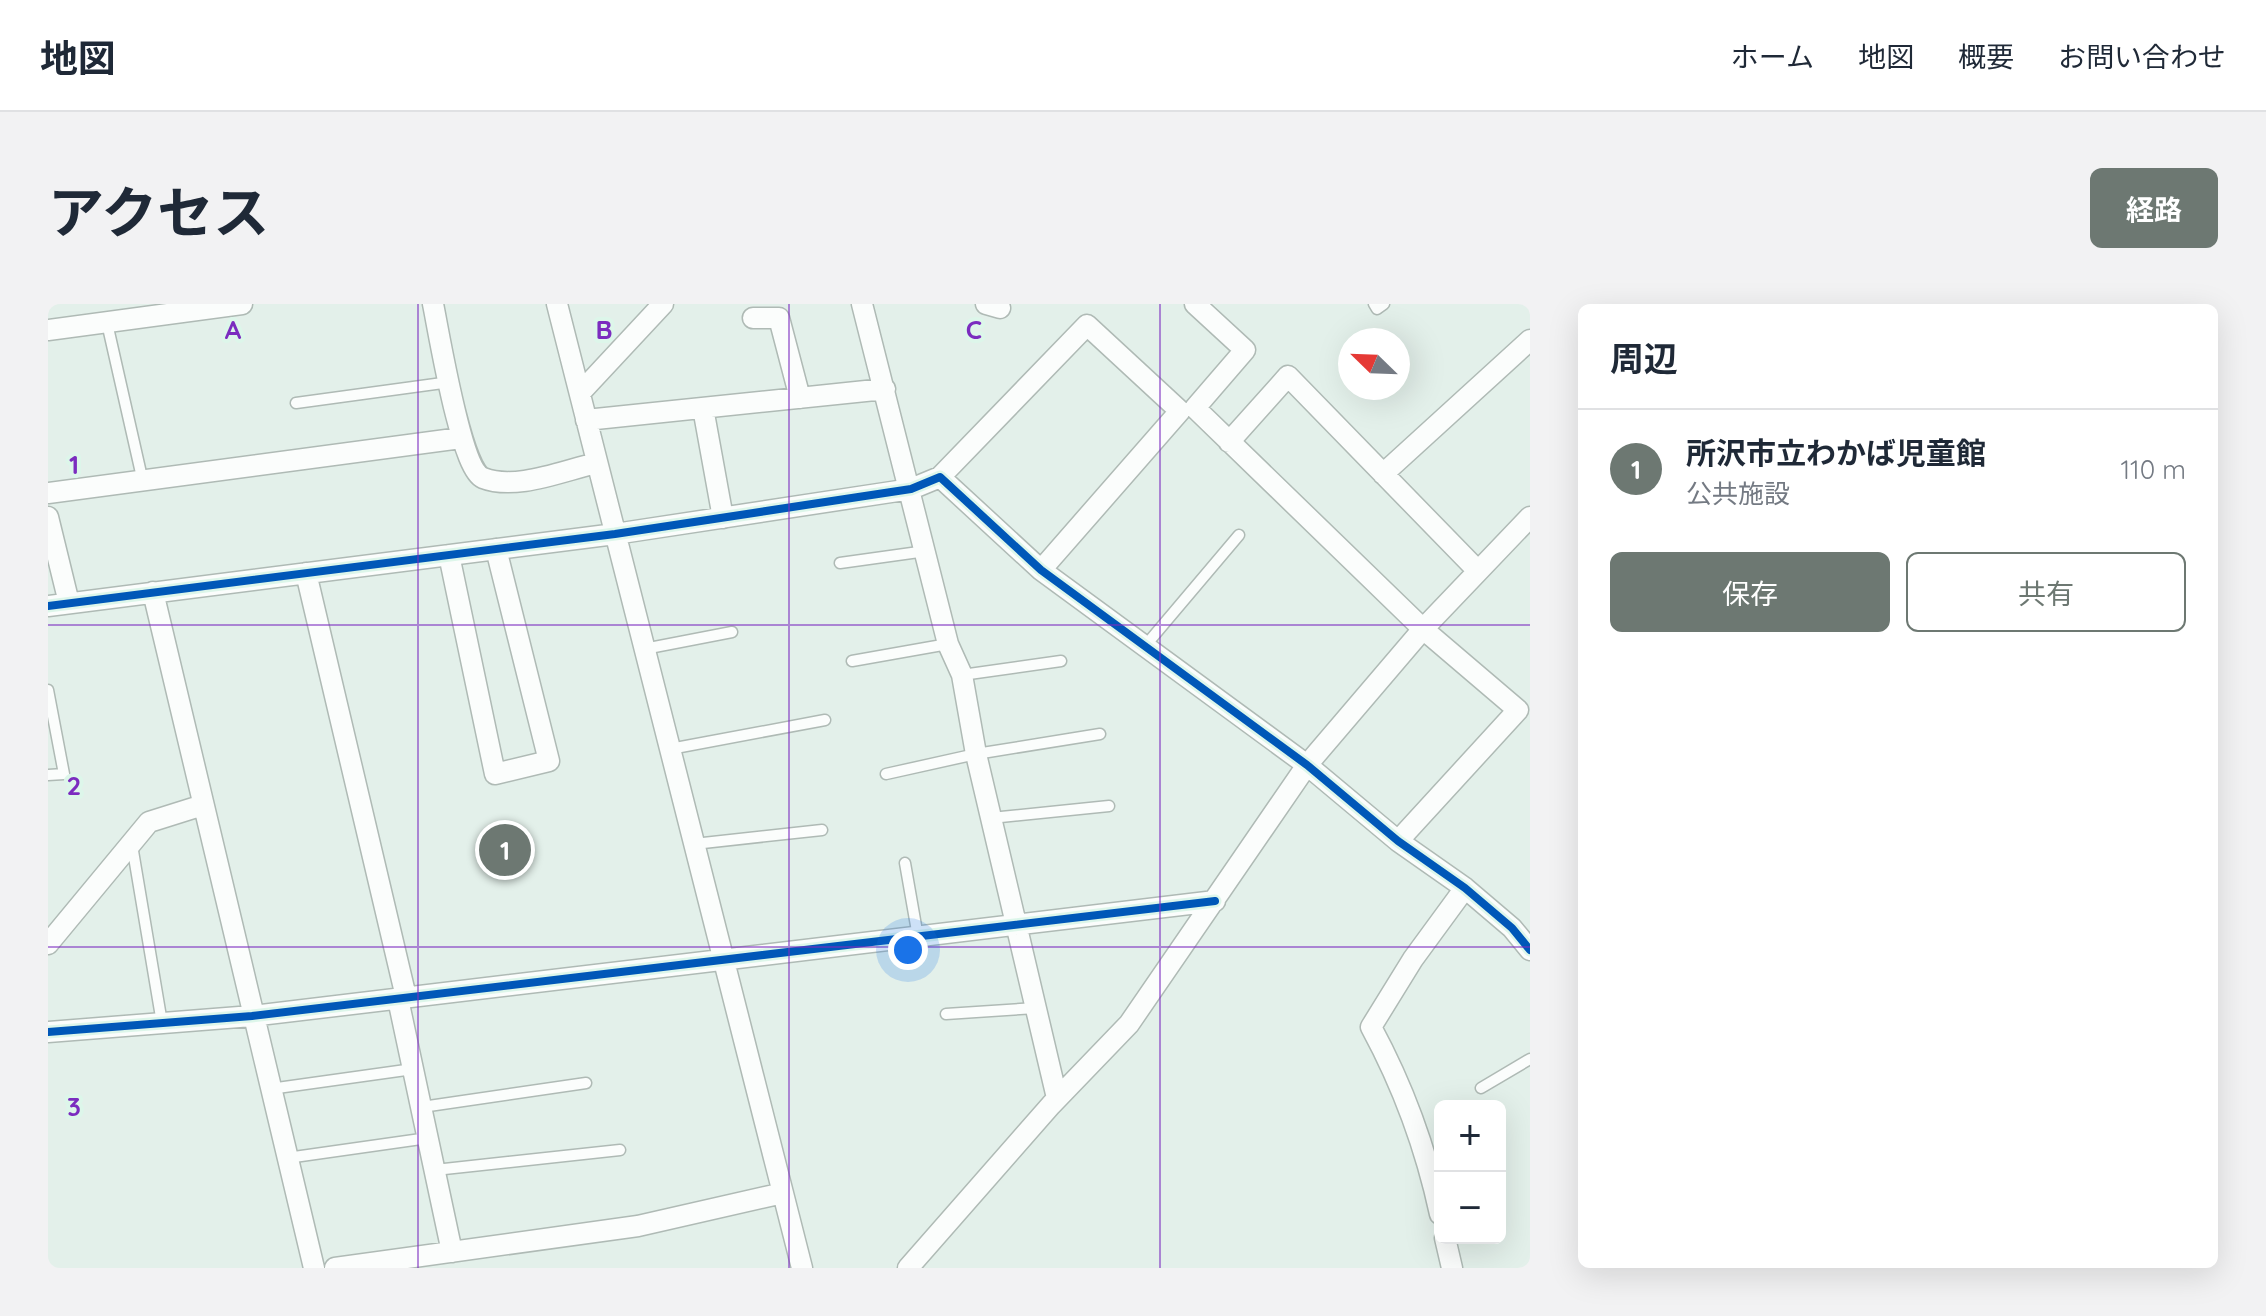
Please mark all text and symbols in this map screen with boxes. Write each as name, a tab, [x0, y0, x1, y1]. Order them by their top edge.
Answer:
text: 地図	[40, 34, 116, 82]
text: ホーム	[1731, 39, 1814, 74]
text: 地図	[1858, 39, 1914, 74]
text: 概要	[1958, 39, 2014, 74]
text: お問い合わせ	[2058, 39, 2226, 74]
button: 経路	[2090, 168, 2218, 248]
text: アクセス	[48, 177, 269, 247]
text: A	[225, 313, 242, 346]
text: B	[595, 313, 613, 346]
text: C	[966, 313, 982, 346]
north arrow	[1338, 328, 1410, 400]
text: 周辺	[1610, 337, 1678, 380]
text: 所沢市立わかば児童館	[1686, 434, 1986, 472]
text: 1	[69, 448, 79, 481]
text: 1	[1631, 453, 1641, 486]
text: 110 m	[2120, 453, 2186, 486]
text: 公共施設	[1686, 477, 1790, 510]
button: 保存	[1610, 552, 1890, 632]
button: 共有	[1906, 552, 2186, 632]
text: 2	[67, 769, 81, 802]
pin: 1	[479, 820, 531, 880]
your location	[888, 930, 928, 970]
text: 3	[67, 1090, 81, 1123]
map controls	[1434, 1100, 1506, 1244]
button: +	[1434, 1100, 1506, 1172]
button: −	[1434, 1172, 1506, 1244]

